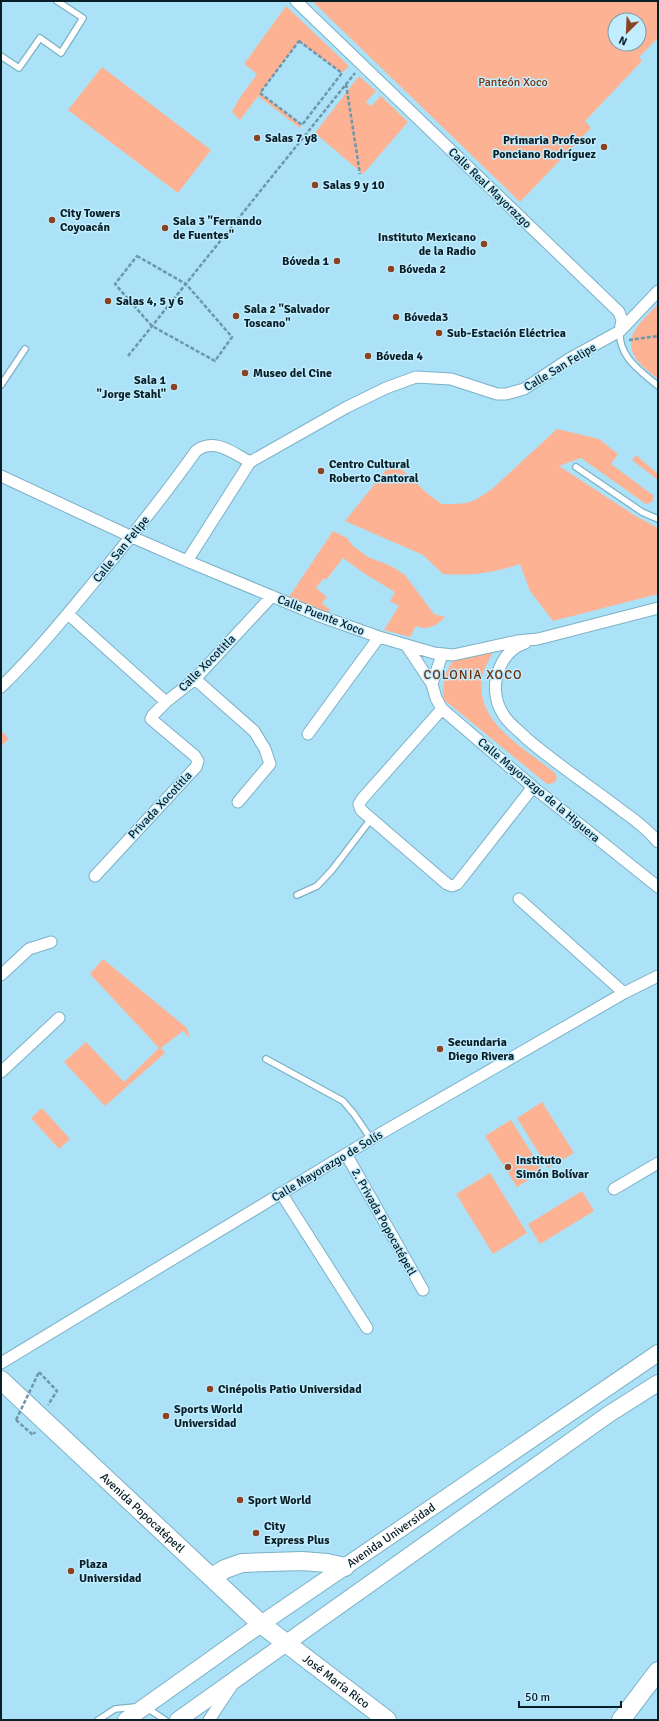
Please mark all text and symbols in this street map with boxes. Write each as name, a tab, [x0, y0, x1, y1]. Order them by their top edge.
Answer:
north arrow	[607, 12, 647, 52]
text: N	[617, 33, 629, 48]
park label: Panteón Xoco	[478, 75, 548, 90]
place label: Salas 7 y8	[265, 131, 318, 146]
marker: Salas 7 y8	[252, 133, 262, 143]
place label: Primaria Profesor Ponciano Rodríguez	[493, 133, 597, 162]
marker: Primaria Profesor Ponciano Rodríguez	[599, 142, 609, 152]
street label: Calle Real Mayorazgo	[445, 145, 534, 232]
place label: Salas 9 y 10	[323, 178, 385, 193]
marker: Salas 9 y 10	[310, 180, 320, 190]
place label: City Towers Coyoacán	[60, 206, 121, 235]
place label: Sala 3 "Fernando de Fuentes"	[173, 214, 262, 243]
marker: City Towers Coyoacán	[47, 215, 57, 225]
marker: Sala 3 "Fernando de Fuentes"	[160, 223, 170, 233]
place label: Instituto Mexicano de la Radio	[378, 230, 476, 259]
marker: Instituto Mexicano de la Radio	[479, 239, 489, 249]
place label: Bóveda 1	[282, 254, 330, 269]
marker: Bóveda 1	[332, 256, 342, 266]
place label: Bóveda 2	[399, 262, 446, 277]
marker: Bóveda 2	[386, 264, 396, 274]
place label: Salas 4, 5 y 6	[116, 294, 184, 309]
marker: Salas 4, 5 y 6	[103, 296, 113, 306]
place label: Sala 2 "Salvador Toscano"	[244, 302, 330, 331]
place label: Bóveda3	[404, 310, 448, 325]
marker: Sala 2 "Salvador Toscano"	[231, 311, 241, 321]
marker: Bóveda3	[391, 312, 401, 322]
place label: Sub-Estación Eléctrica	[447, 326, 566, 341]
marker: Sub-Estación Eléctrica	[434, 328, 444, 338]
street label: Calle San Felipe	[521, 340, 599, 395]
place label: Bóveda 4	[376, 349, 423, 364]
marker: Bóveda 4	[363, 351, 373, 361]
place label: Museo del Cine	[253, 366, 332, 381]
marker: Museo del Cine	[240, 368, 250, 378]
place label: Sala 1 "Jorge Stahl"	[96, 373, 167, 402]
marker: Sala 1 "Jorge Stahl"	[169, 382, 179, 392]
place label: Centro Cultural Roberto Cantoral	[329, 457, 419, 486]
marker: Centro Cultural Roberto Cantoral	[316, 466, 326, 476]
street label: Calle San Felipe	[90, 513, 153, 586]
street label: Calle Puente Xoco	[275, 592, 366, 639]
street label: Calle Xocotitla	[176, 632, 239, 695]
district label: COLONIA XOCO	[424, 667, 522, 683]
street label: Calle Mayorazgo de la Higuera	[475, 735, 603, 846]
street label: Privada Xocotitla	[125, 768, 196, 842]
place label: Secundaria Diego Rivera	[448, 1035, 514, 1064]
marker: Secundaria Diego Rivera	[435, 1044, 445, 1054]
street label: Calle Mayorazgo de Solís	[269, 1127, 385, 1206]
place label: Instituto Simón Bolívar	[516, 1153, 589, 1182]
marker: Instituto Simón Bolívar	[503, 1162, 513, 1172]
street label: 2. Privada Popocatépetl	[348, 1166, 420, 1279]
place label: Cinépolis Patio Universidad	[218, 1382, 362, 1397]
marker: Cinépolis Patio Universidad	[205, 1384, 215, 1394]
place label: Sports World Universidad	[174, 1402, 243, 1431]
marker: Sports World Universidad	[161, 1411, 171, 1421]
street label: Avenida Popocatépetl	[97, 1470, 188, 1557]
place label: Sport World	[248, 1493, 312, 1508]
marker: Sport World	[235, 1495, 245, 1505]
street label: Avenida Universidad	[344, 1500, 438, 1571]
place label: City Express Plus	[264, 1519, 330, 1548]
marker: City Express Plus	[251, 1528, 261, 1538]
place label: Plaza Universidad	[79, 1557, 142, 1586]
marker: Plaza Universidad	[66, 1566, 76, 1576]
street label: José María Rico	[299, 1651, 372, 1712]
scale bar	[519, 1683, 621, 1709]
text: 50 m	[525, 1690, 550, 1705]

